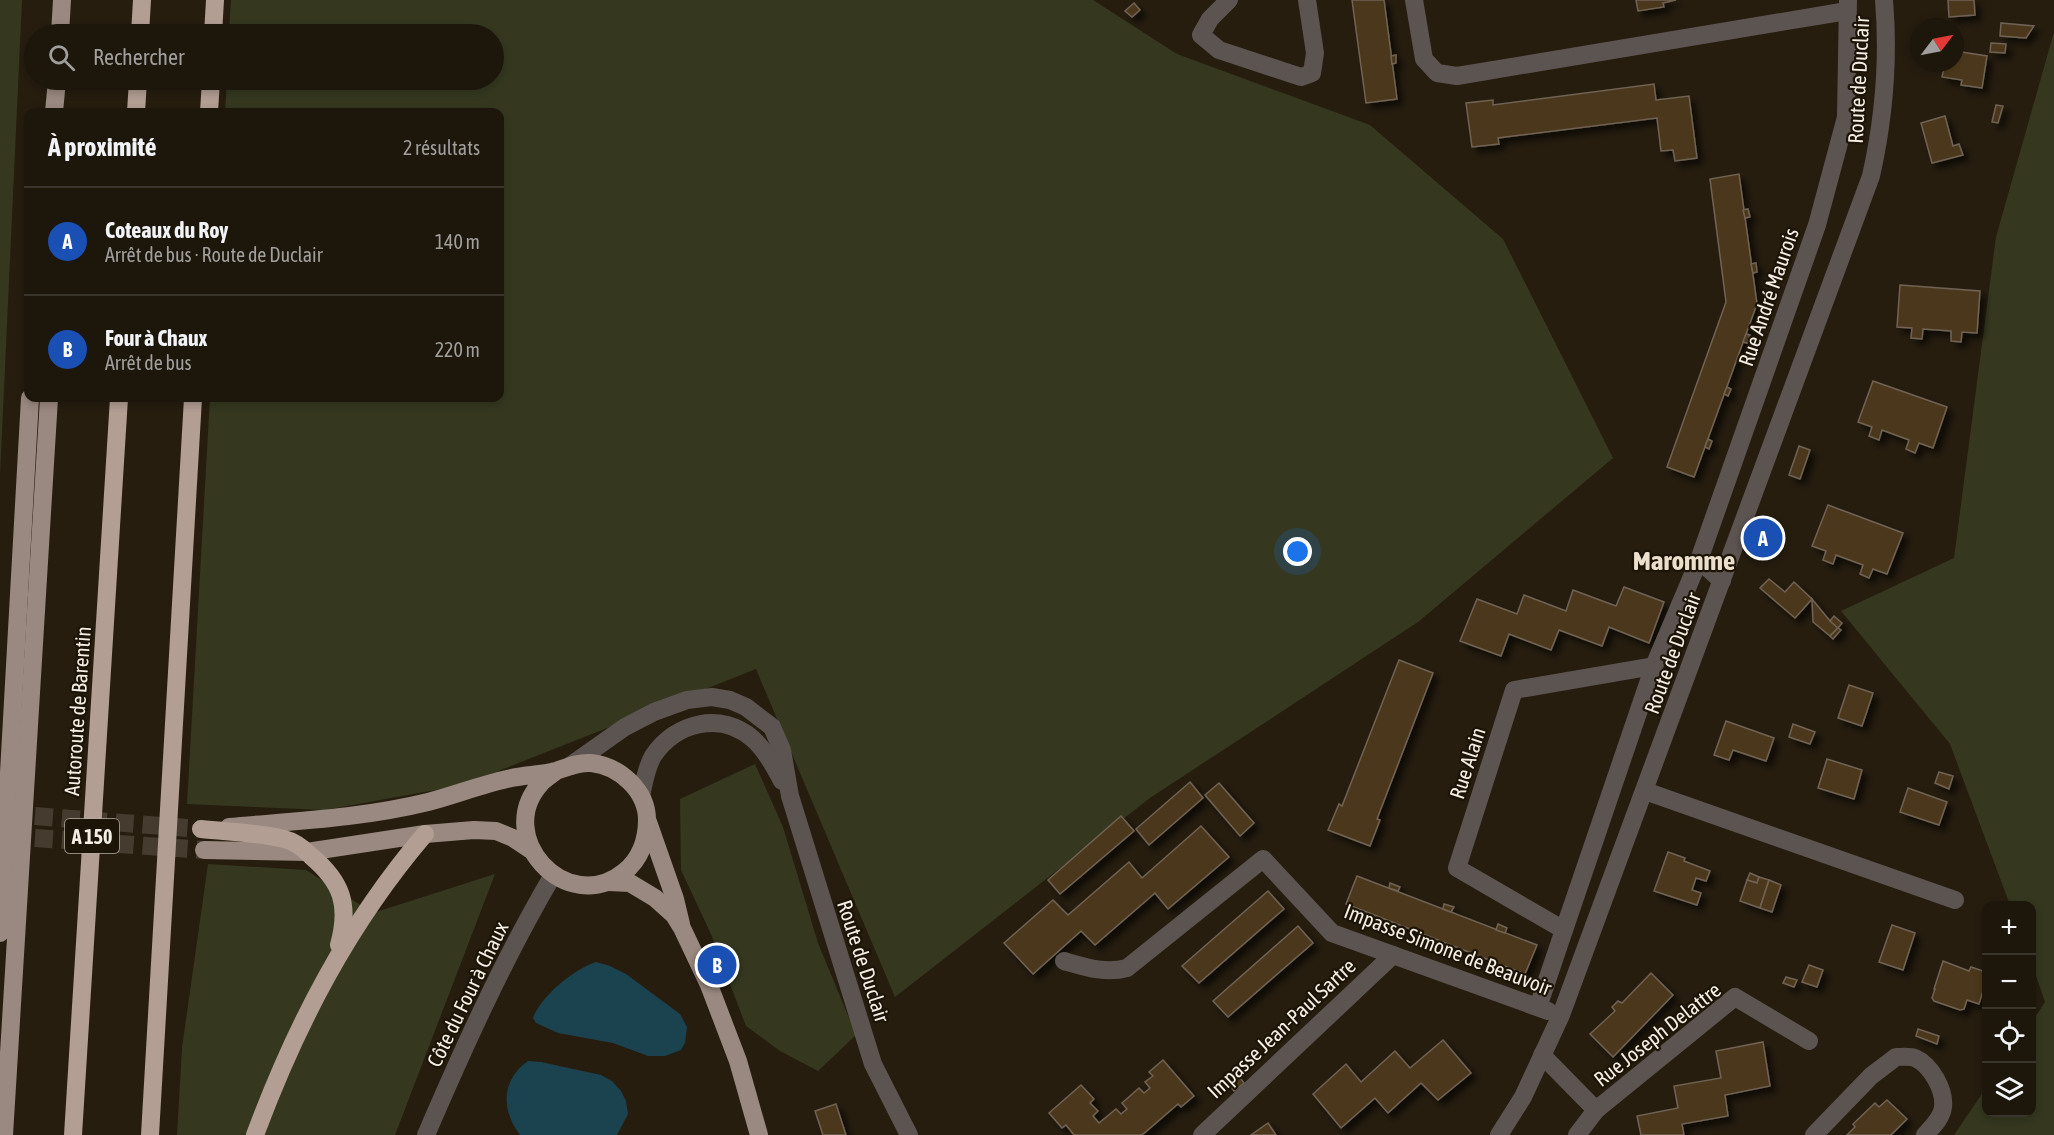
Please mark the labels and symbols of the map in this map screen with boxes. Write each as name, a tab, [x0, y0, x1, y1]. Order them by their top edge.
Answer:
street label: Route de Duclair	[1843, 15, 1873, 144]
north arrow	[1910, 18, 1964, 72]
street label: Rue André Maurois	[1733, 225, 1803, 369]
pin: A	[1744, 516, 1782, 560]
your location	[1283, 537, 1312, 566]
district label: Maromme	[1633, 545, 1735, 576]
street label: Route de Duclair	[1639, 588, 1705, 717]
street label: Autoroute de Barentin	[59, 626, 95, 796]
street label: Rue Alain	[1444, 724, 1490, 802]
road number: A 150	[65, 819, 119, 853]
street label: Route de Duclair	[833, 897, 895, 1026]
street label: Impasse Simone de Beauvoir	[1341, 898, 1556, 1000]
street label: Côte du Four à Chaux	[422, 917, 513, 1070]
pin: B	[698, 942, 736, 988]
street label: Impasse Jean-Paul Sartre	[1202, 953, 1360, 1103]
street label: Rue Joseph Delattre	[1589, 977, 1725, 1091]

